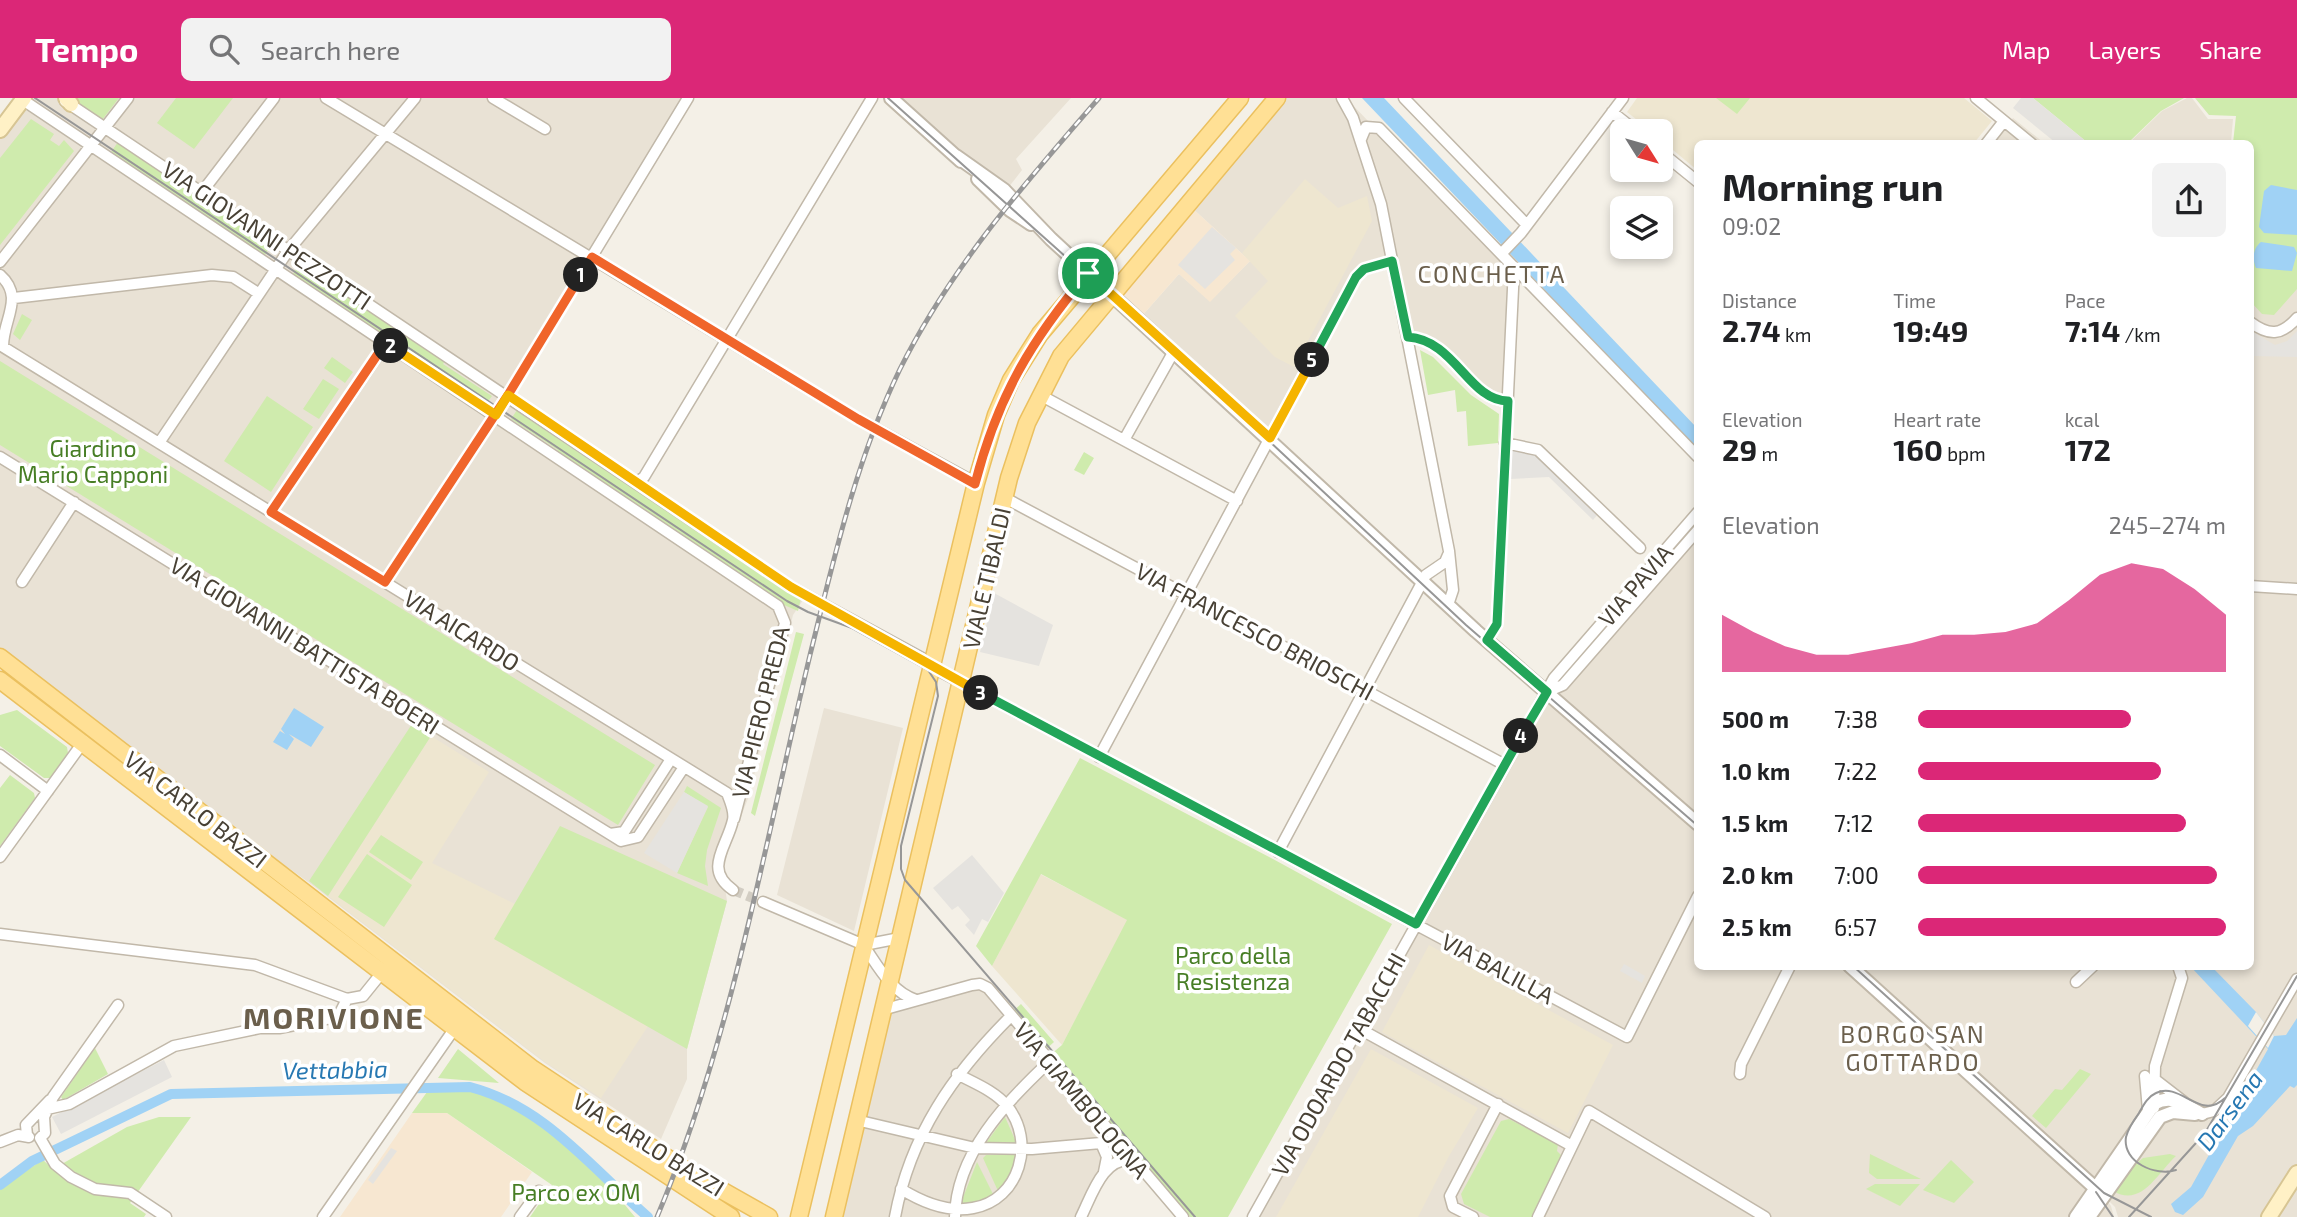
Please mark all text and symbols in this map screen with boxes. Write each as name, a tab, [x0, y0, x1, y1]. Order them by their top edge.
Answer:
search box	[181, 18, 671, 81]
text: Tempo	[35, 29, 139, 69]
icon: search	[205, 30, 243, 68]
text: Search here	[261, 34, 400, 65]
text: Map	[2002, 35, 2050, 64]
text: Layers	[2088, 35, 2161, 64]
text: Share	[2199, 35, 2262, 64]
north arrow	[1610, 119, 1673, 182]
map controls	[1610, 119, 1673, 259]
street label: VIA GIOVANNI PEZZOTTI	[157, 155, 377, 315]
text: Morning run	[1722, 163, 1943, 209]
button: share	[2152, 163, 2226, 237]
button: layers	[1610, 196, 1673, 259]
text: 09:02	[1722, 212, 1781, 240]
pin	[1058, 243, 1118, 303]
icon: arrive	[1069, 254, 1107, 292]
pin: 1	[564, 258, 598, 292]
district label: CONCHETTA	[1418, 259, 1566, 288]
text: 1	[576, 263, 585, 286]
text: Distance	[1722, 289, 1797, 312]
text: Time	[1893, 289, 1936, 312]
text: Pace	[2065, 289, 2106, 312]
text: 2.74	[1722, 312, 1781, 348]
text: 19:49	[1893, 312, 1969, 348]
text: 7:14	[2065, 312, 2120, 348]
text: km	[1781, 323, 1811, 346]
text: /km	[2120, 323, 2161, 346]
pin: 2	[374, 328, 408, 364]
text: 2	[385, 334, 396, 357]
pin: 5	[1294, 342, 1330, 378]
text: 5	[1306, 348, 1317, 371]
text: Elevation	[1722, 408, 1803, 431]
text: Heart rate	[1893, 408, 1981, 431]
text: kcal	[2065, 408, 2099, 431]
text: 29	[1722, 431, 1757, 467]
text: 160	[1893, 431, 1943, 467]
text: 172	[2065, 431, 2111, 467]
park label: Giardino Mario Capponi	[18, 434, 168, 488]
text: m	[1757, 442, 1778, 465]
text: bpm	[1943, 442, 1986, 465]
street label: VIALE TIBALDI	[956, 504, 1016, 652]
text: Elevation	[1722, 511, 1820, 539]
text: 245–274 m	[2109, 511, 2226, 539]
street label: VIA PAVIA	[1592, 538, 1679, 632]
street label: VIA GIOVANNI BATTISTA BOERI	[165, 550, 445, 740]
street label: VIA FRANCESCO BRIOSCHI	[1131, 556, 1379, 706]
street label: VIA AICARDO	[399, 583, 525, 677]
street label: VIA PIERO PREDA	[725, 622, 795, 801]
pin: 3	[964, 676, 998, 710]
text: 3	[975, 681, 986, 704]
text: 500 m	[1722, 705, 1789, 733]
text: 7:38	[1834, 705, 1878, 733]
pin: 4	[1504, 718, 1538, 754]
text: 4	[1514, 724, 1527, 747]
street label: VIA CARLO BAZZI	[119, 745, 273, 873]
text: 1.0 km	[1722, 757, 1790, 785]
text: 7:22	[1834, 757, 1877, 785]
text: 1.5 km	[1722, 809, 1788, 837]
text: 7:12	[1834, 809, 1873, 837]
text: 2.0 km	[1722, 861, 1794, 889]
text: 7:00	[1834, 861, 1879, 889]
text: 2.5 km	[1722, 913, 1792, 941]
text: 6:57	[1834, 913, 1877, 941]
street label: VIA BALILLA	[1437, 927, 1560, 1010]
park label: Parco della Resistenza	[1175, 941, 1291, 995]
street label: VIA ODOARDO TABACCHI	[1265, 948, 1411, 1180]
district label: MORIVIONE	[243, 999, 425, 1035]
street label: VIA GIAMBOLOGNA	[1009, 1016, 1156, 1184]
district label: BORGO SAN GOTTARDO	[1840, 1019, 1986, 1076]
water label: Vettabbia	[282, 1054, 388, 1084]
water label: Darsena	[2190, 1065, 2268, 1155]
street label: VIA CARLO BAZZI	[568, 1086, 730, 1202]
park label: Parco ex OM	[511, 1178, 641, 1206]

